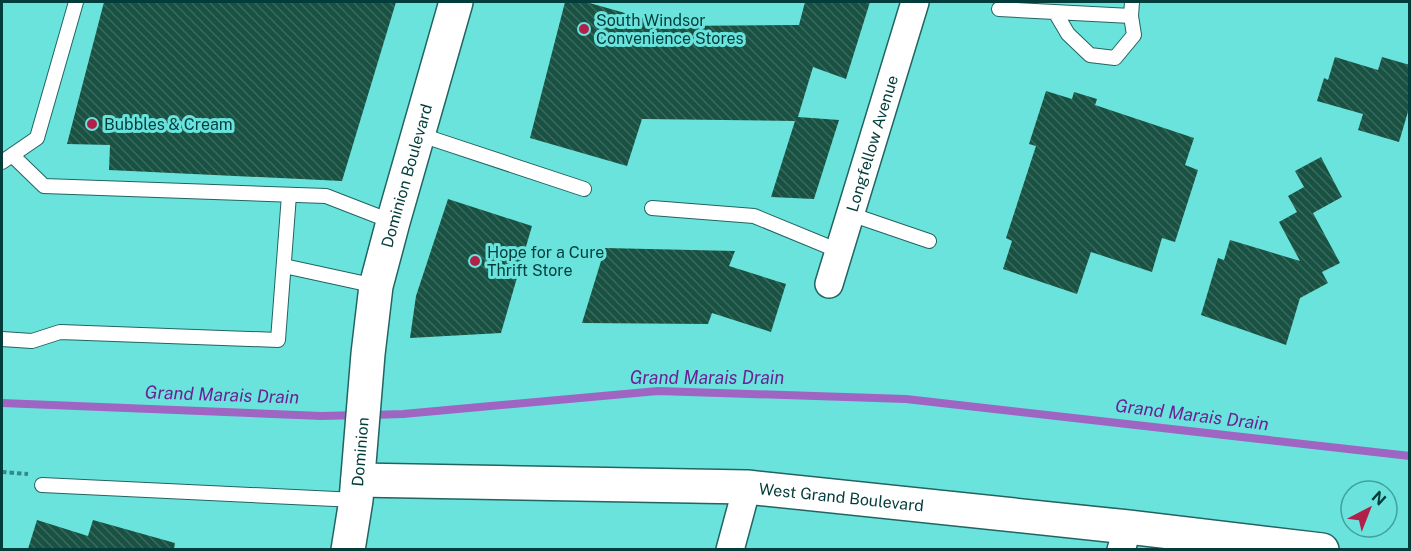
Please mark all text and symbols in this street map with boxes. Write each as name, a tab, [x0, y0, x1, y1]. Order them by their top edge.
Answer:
place label: South Windsor Convenience Stores	[596, 11, 744, 48]
marker: South Windsor Convenience Stores	[577, 22, 591, 36]
street label: Longfellow Avenue	[843, 73, 902, 214]
street label: Dominion Boulevard	[378, 102, 436, 250]
place label: Bubbles & Cream	[104, 115, 233, 134]
marker: Bubbles & Cream	[85, 117, 99, 131]
place label: Hope for a Cure Thrift Store	[487, 243, 604, 280]
marker: Hope for a Cure Thrift Store	[468, 254, 482, 268]
water label: Grand Marais Drain	[630, 367, 784, 388]
water label: Grand Marais Drain	[144, 381, 300, 408]
water label: Grand Marais Drain	[1114, 395, 1270, 434]
street label: Dominion	[348, 416, 373, 487]
street label: West Grand Boulevard	[758, 479, 925, 516]
north arrow	[1339, 479, 1399, 539]
text: N	[1368, 487, 1390, 509]

